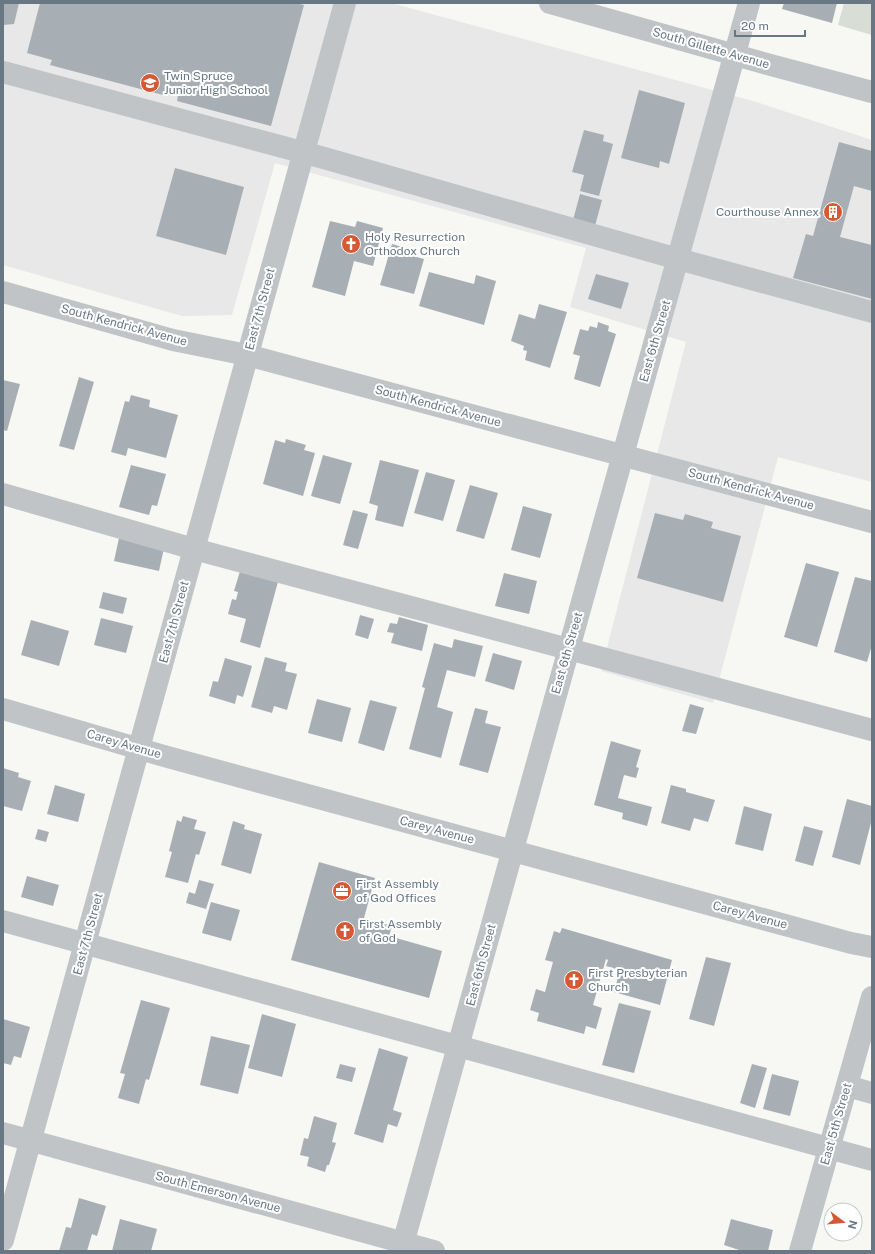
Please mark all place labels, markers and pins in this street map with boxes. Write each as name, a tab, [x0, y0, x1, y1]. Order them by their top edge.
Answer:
place label: Twin Spruce Junior High School	[164, 69, 268, 97]
school or university icon: Twin Spruce Junior High School	[139, 72, 161, 94]
building icon: Courthouse Annex	[822, 201, 844, 223]
place label: Courthouse Annex	[716, 205, 819, 219]
place label: Holy Resurrection Orthodox Church	[365, 230, 465, 258]
church icon: Holy Resurrection Orthodox Church	[340, 233, 362, 255]
place label: First Assembly of God Offices	[356, 877, 440, 905]
office icon: First Assembly of God Offices	[331, 880, 353, 902]
place label: First Assembly of God	[359, 917, 443, 945]
church icon: First Assembly of God	[334, 920, 356, 942]
place label: First Presbyterian Church	[588, 966, 688, 994]
church icon: First Presbyterian Church	[563, 969, 585, 991]

